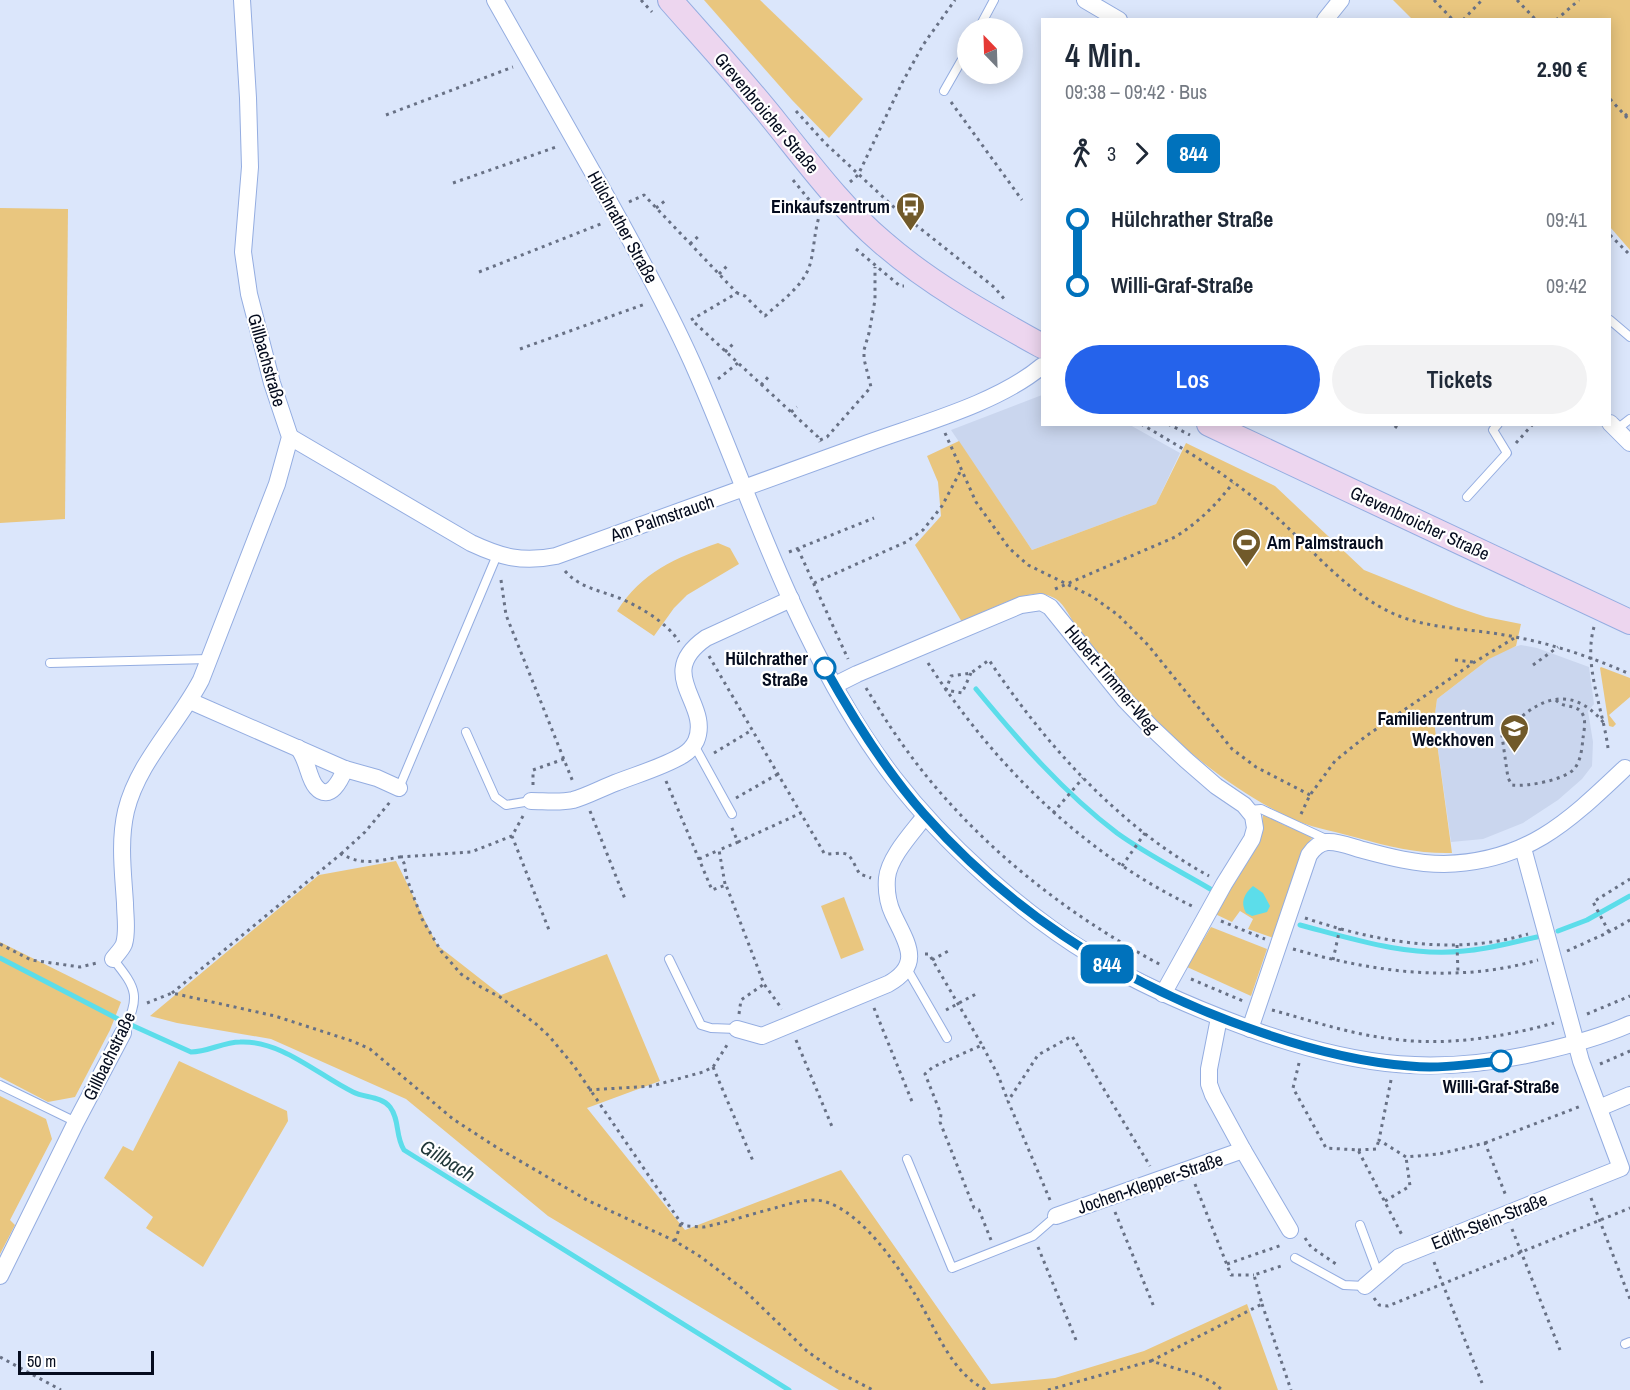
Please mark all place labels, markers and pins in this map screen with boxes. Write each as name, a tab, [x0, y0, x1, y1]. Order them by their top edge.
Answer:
bus stop icon: Einkaufszentrum	[895, 190, 927, 232]
place label: Einkaufszentrum	[771, 194, 890, 219]
sports icon: Am Palmstrauch	[1230, 526, 1262, 568]
place label: Am Palmstrauch	[1267, 530, 1383, 555]
place label: Hülchrather Straße	[725, 646, 808, 692]
marker: Hülchrather Straße	[814, 657, 836, 679]
place label: Familienzentrum Weckhoven	[1377, 706, 1494, 752]
school or university icon: Familienzentrum Weckhoven	[1499, 712, 1531, 754]
marker: Willi-Graf-Straße	[1490, 1050, 1512, 1072]
place label: Willi-Graf-Straße	[1443, 1074, 1559, 1099]

